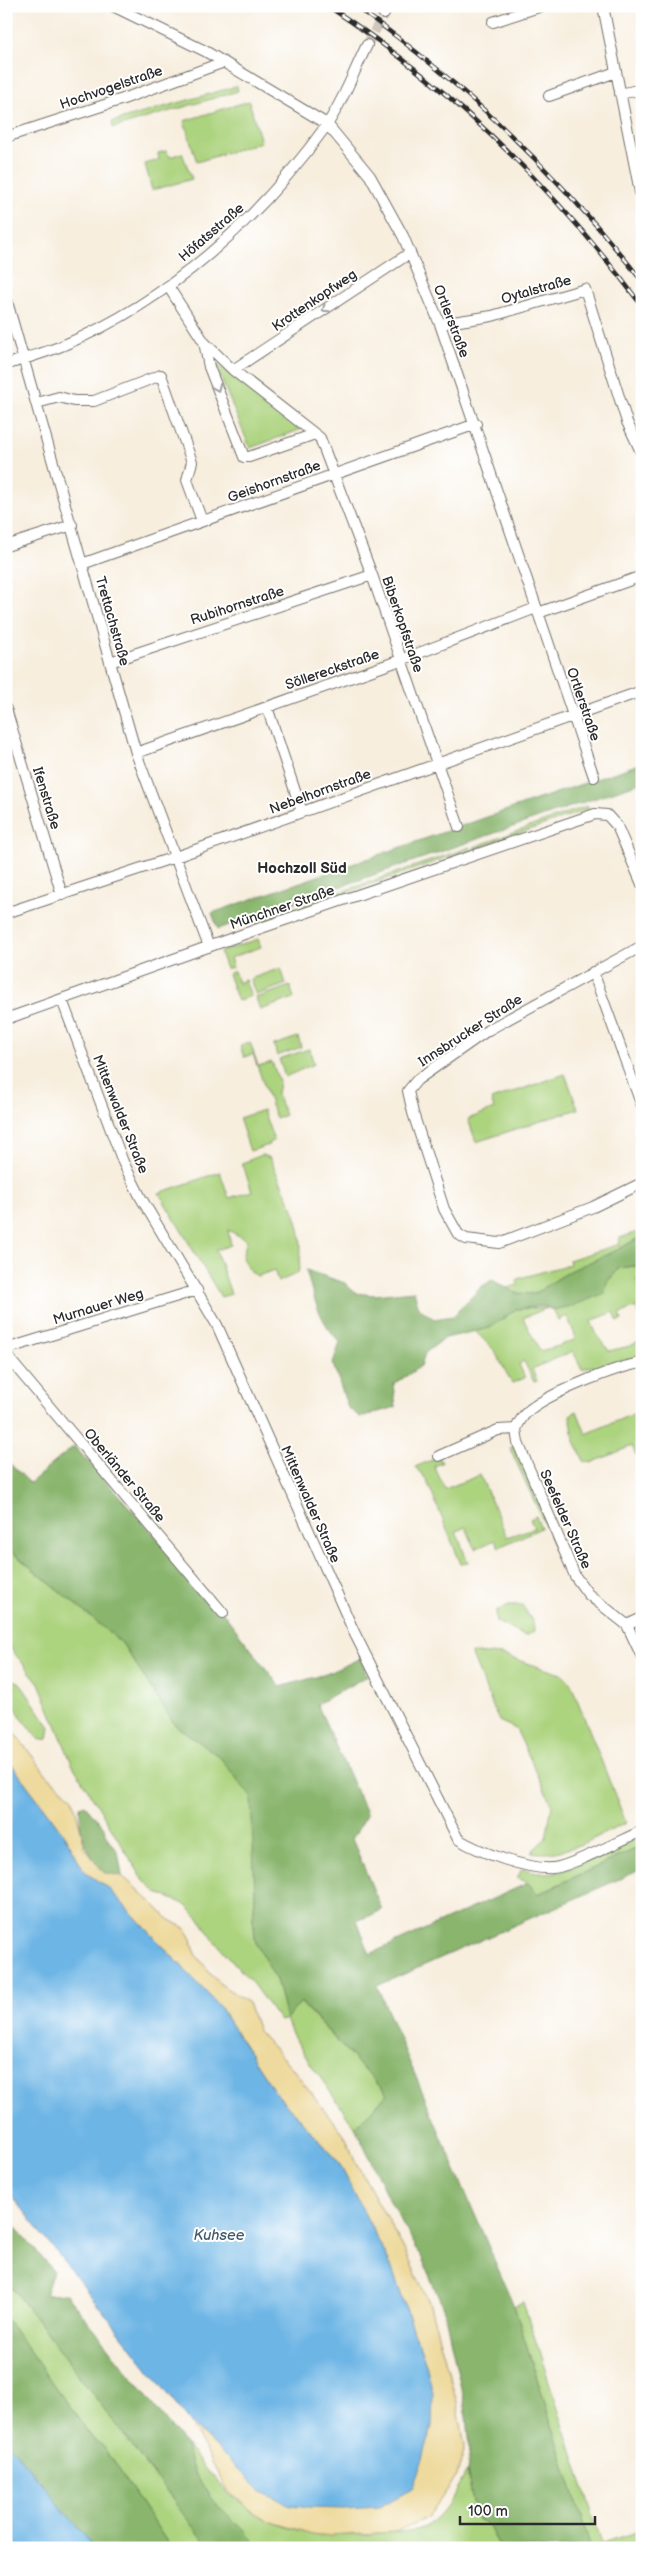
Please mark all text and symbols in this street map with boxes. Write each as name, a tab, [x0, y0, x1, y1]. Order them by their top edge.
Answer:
street label: Hochvogelstraße	[58, 62, 165, 113]
street label: Höfatsstraße	[175, 199, 247, 265]
street label: Krottenkopfweg	[269, 266, 360, 335]
street label: Oytalstraße	[499, 271, 573, 308]
street label: Ortlerstraße	[430, 282, 473, 360]
one-way arrow	[322, 302, 331, 312]
one-way arrow	[211, 383, 221, 392]
street label: Geishornstraße	[225, 457, 323, 506]
street label: Biberkopfstraße	[378, 574, 427, 675]
street label: Trettachstraße	[92, 575, 133, 668]
street label: Rubihornstraße	[188, 582, 286, 629]
street label: Söllereckstraße	[283, 645, 381, 694]
street label: Ortlerstraße	[563, 665, 604, 743]
street label: Ifenstraße	[29, 765, 64, 831]
street label: Nebelhornstraße	[267, 765, 373, 818]
district label: Hochzoll Süd	[257, 859, 347, 878]
street label: Münchner Straße	[228, 882, 337, 933]
street label: Innsbrucker Straße	[415, 991, 525, 1070]
street label: Mittenwalder Straße	[89, 1052, 152, 1176]
street label: Murnauer Weg	[51, 1285, 145, 1328]
street label: Oberländer Straße	[80, 1425, 169, 1526]
street label: Mittenwalder Straße	[277, 1443, 344, 1565]
street label: Seefelder Straße	[536, 1467, 595, 1571]
water label: Kuhsee	[194, 2226, 245, 2245]
scale bar	[460, 2494, 596, 2526]
text: 100 m	[468, 2502, 508, 2521]

